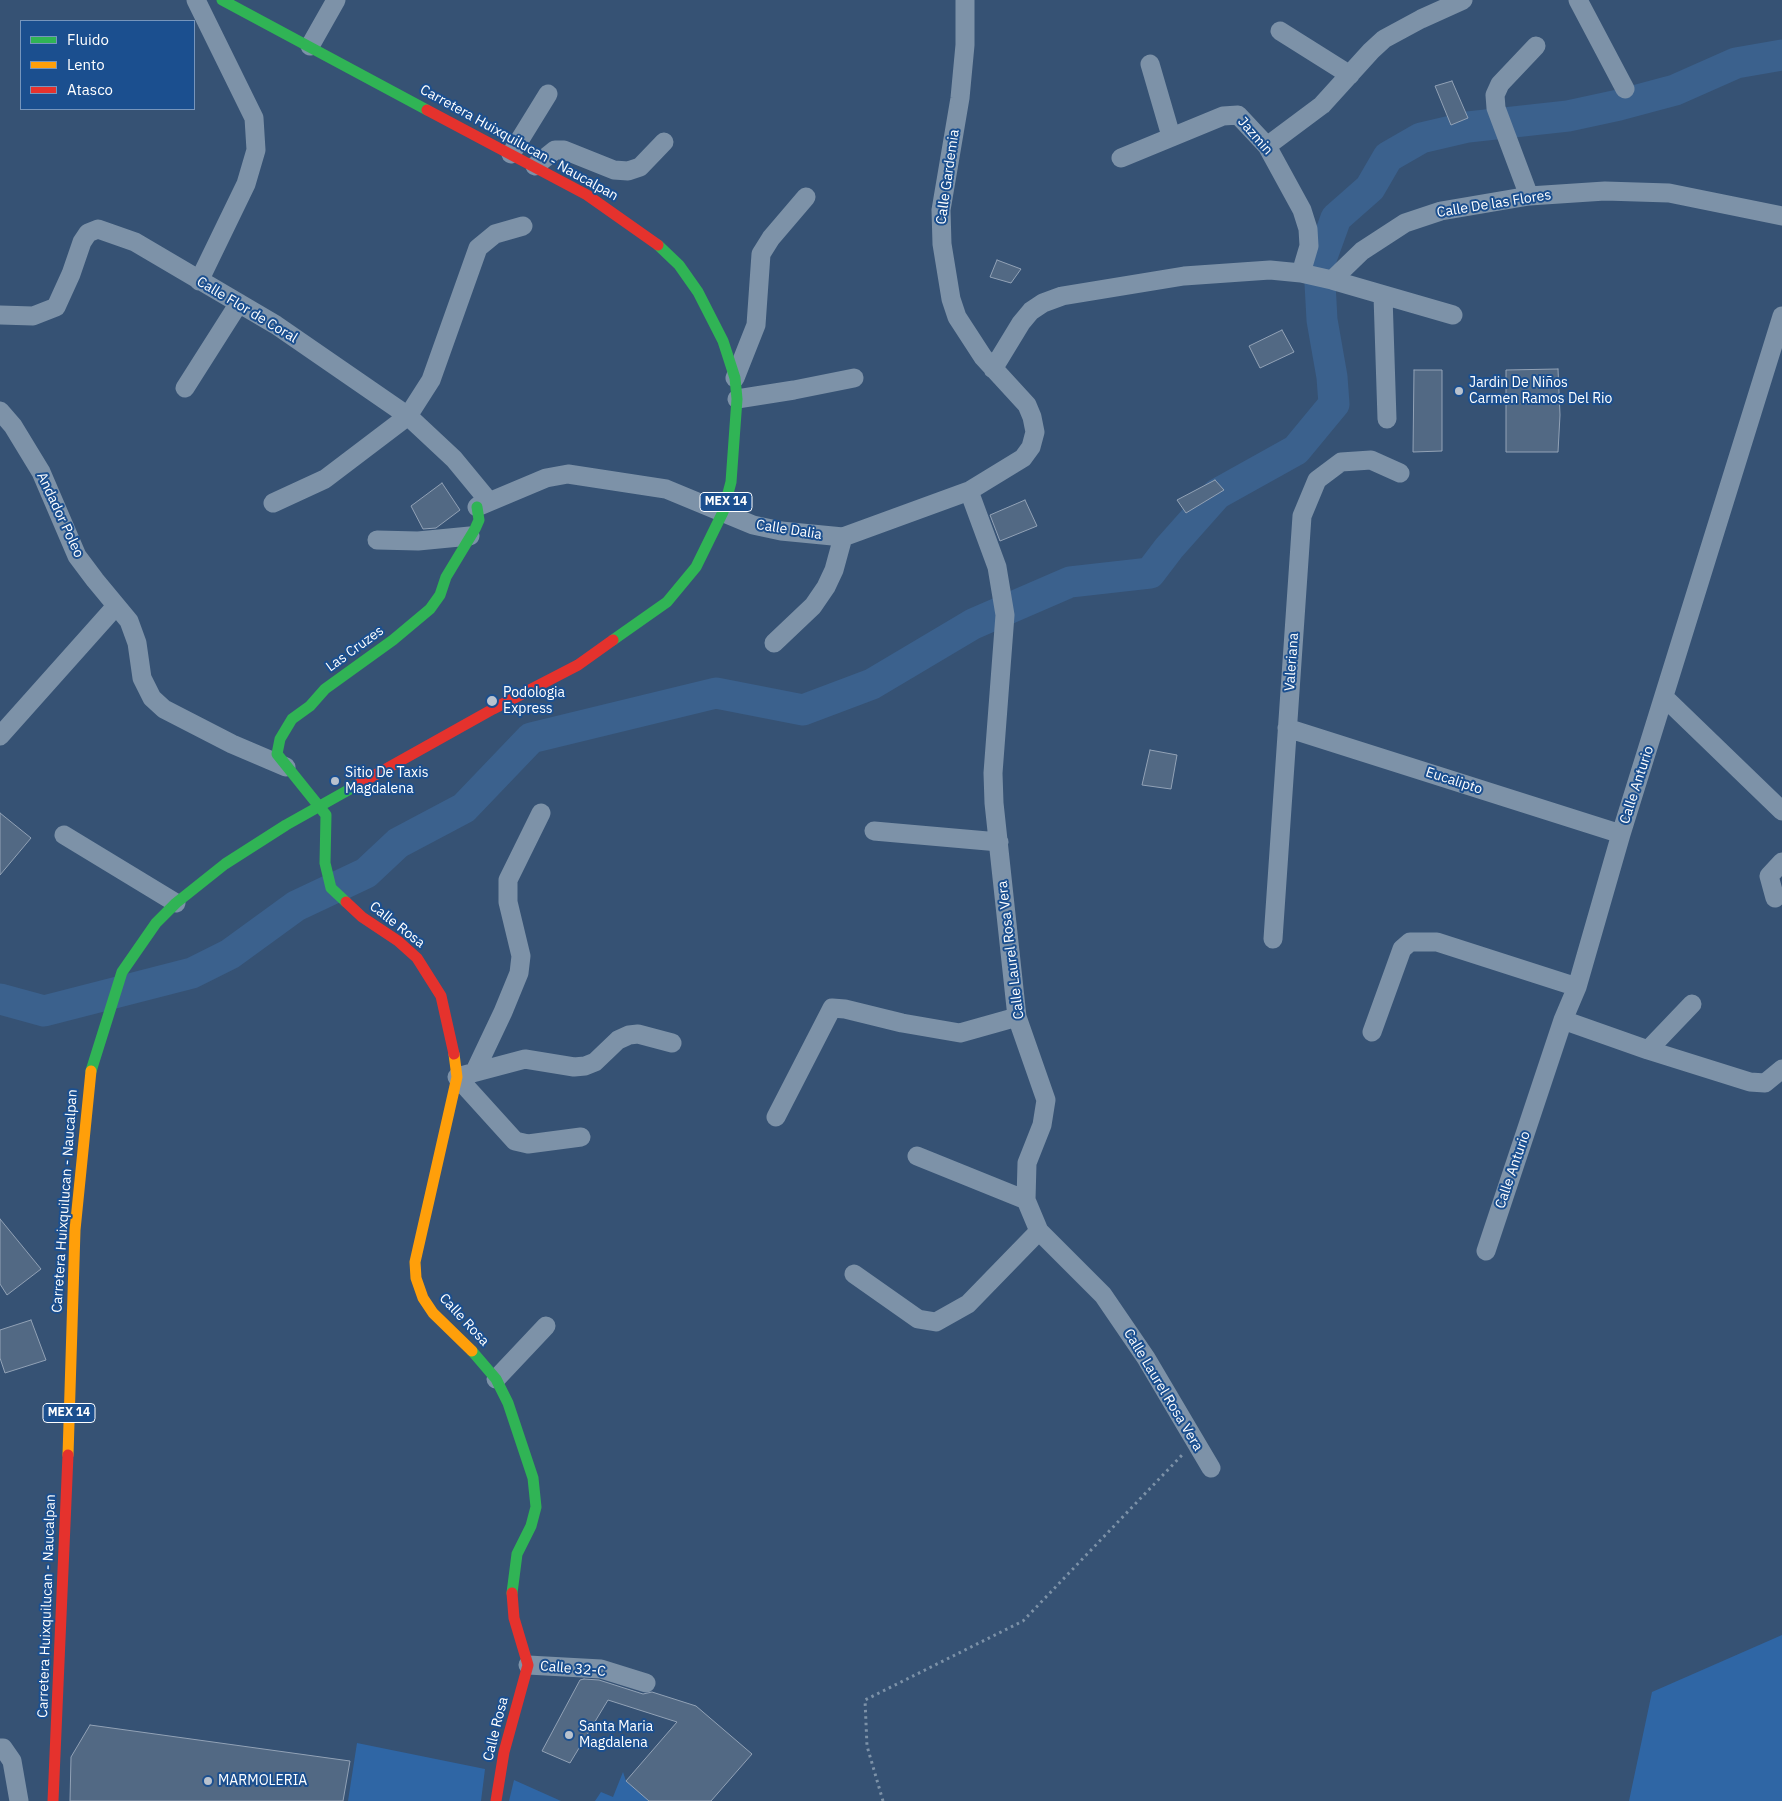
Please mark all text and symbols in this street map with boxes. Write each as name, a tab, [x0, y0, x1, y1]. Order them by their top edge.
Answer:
legend	[20, 20, 195, 110]
text: Fluido	[67, 30, 109, 49]
text: Lento	[67, 55, 105, 74]
text: Atasco	[67, 80, 113, 99]
street label: Carretera Huixquilucan - Naucalpan	[417, 81, 621, 205]
street label: Jazmin	[1234, 114, 1276, 158]
street label: Calle Gardemia	[933, 128, 963, 226]
street label: Calle De las Flores	[1436, 187, 1552, 221]
street label: Calle Flor de Coral	[194, 273, 300, 347]
place label: Jardin De Niños Carmen Ramos Del Rio	[1469, 375, 1612, 408]
marker: Jardin De Niños Carmen Ramos Del Rio	[1453, 385, 1465, 397]
street label: Andador Poleo	[33, 470, 87, 560]
road number: MEX 14	[700, 492, 752, 512]
street label: Calle Dalia	[755, 517, 823, 543]
street label: Las Cruzes	[323, 622, 387, 676]
street label: Valeriana	[1282, 632, 1302, 692]
place label: Podologia Express	[503, 685, 565, 718]
marker: Podologia Express	[485, 694, 499, 708]
street label: Calle Anturio	[1616, 744, 1658, 826]
street label: Eucalipto	[1424, 764, 1484, 798]
place label: Sitio De Taxis Magdalena	[345, 765, 428, 798]
marker: Sitio De Taxis Magdalena	[329, 775, 341, 787]
street label: Calle Laurel Rosa Vera	[994, 880, 1028, 1020]
street label: Calle Rosa	[366, 898, 428, 952]
street label: Carretera Huixquilucan - Naucalpan	[49, 1089, 81, 1313]
street label: Calle Anturio	[1492, 1129, 1534, 1211]
street label: Calle Rosa	[435, 1290, 493, 1350]
street label: Calle Laurel Rosa Vera	[1120, 1326, 1206, 1454]
road number: MEX 14	[43, 1404, 95, 1422]
street label: Carretera Huixquilucan - Naucalpan	[35, 1494, 59, 1718]
street label: Calle 32-C	[539, 1658, 607, 1680]
street label: Calle Rosa	[480, 1695, 512, 1763]
place label: Santa Maria Magdalena	[579, 1719, 653, 1751]
marker: Santa Maria Magdalena	[563, 1729, 575, 1741]
place label: MARMOLERIA	[218, 1773, 307, 1789]
marker: MARMOLERIA	[202, 1775, 214, 1787]

